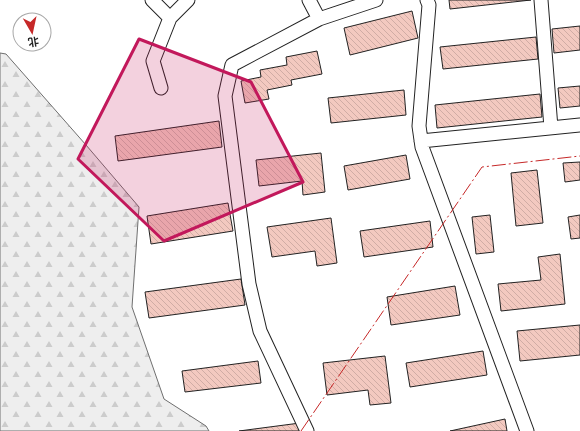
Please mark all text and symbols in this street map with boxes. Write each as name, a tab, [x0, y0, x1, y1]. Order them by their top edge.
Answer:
north arrow	[12, 12, 52, 52]
text: 北	[27, 33, 40, 51]

